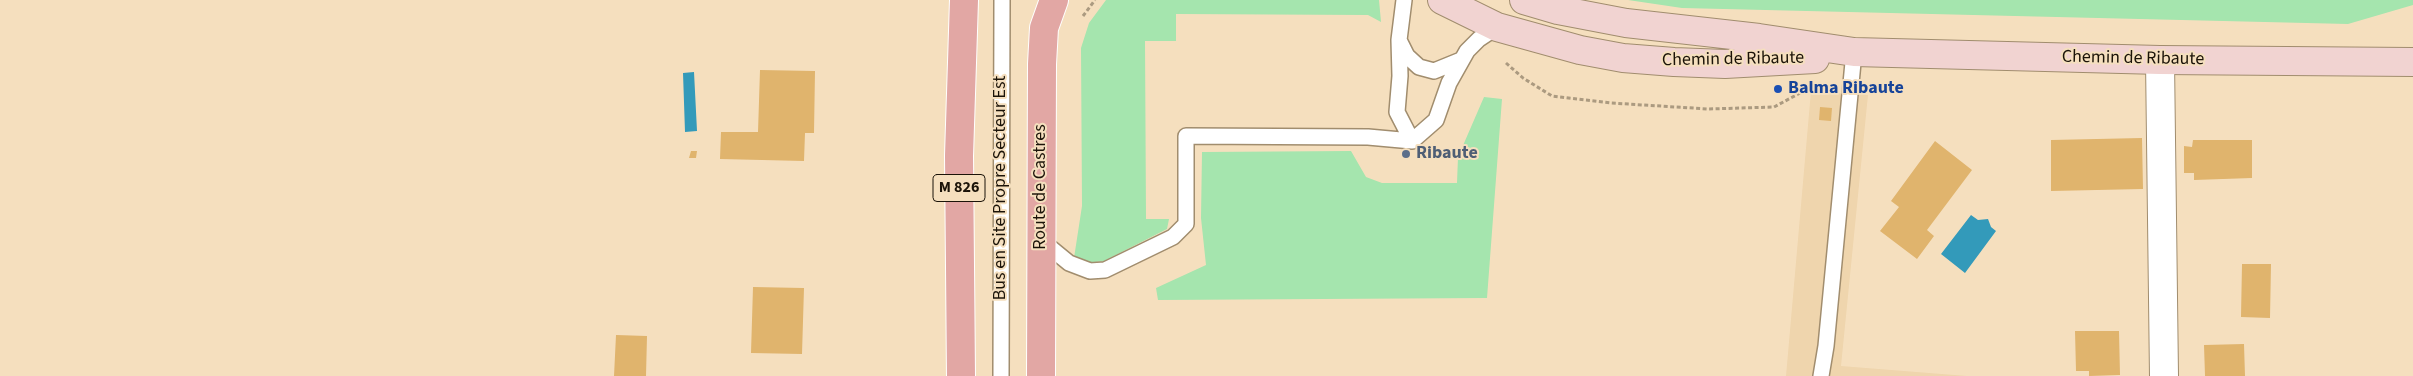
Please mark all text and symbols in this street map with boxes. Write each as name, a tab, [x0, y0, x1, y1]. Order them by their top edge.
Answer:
street label: Chemin de Ribaute	[2062, 47, 2204, 71]
street label: Chemin de Ribaute	[1662, 48, 1804, 72]
street label: Bus en Site Propre Secteur Est	[990, 76, 1012, 300]
place label: Balma Ribaute	[1788, 78, 1904, 100]
marker: Balma Ribaute	[1772, 83, 1784, 95]
street label: Route de Castres	[1030, 124, 1052, 250]
place label: Ribaute	[1416, 143, 1478, 165]
marker: Ribaute	[1400, 148, 1412, 160]
road number: M 826	[933, 174, 985, 202]

